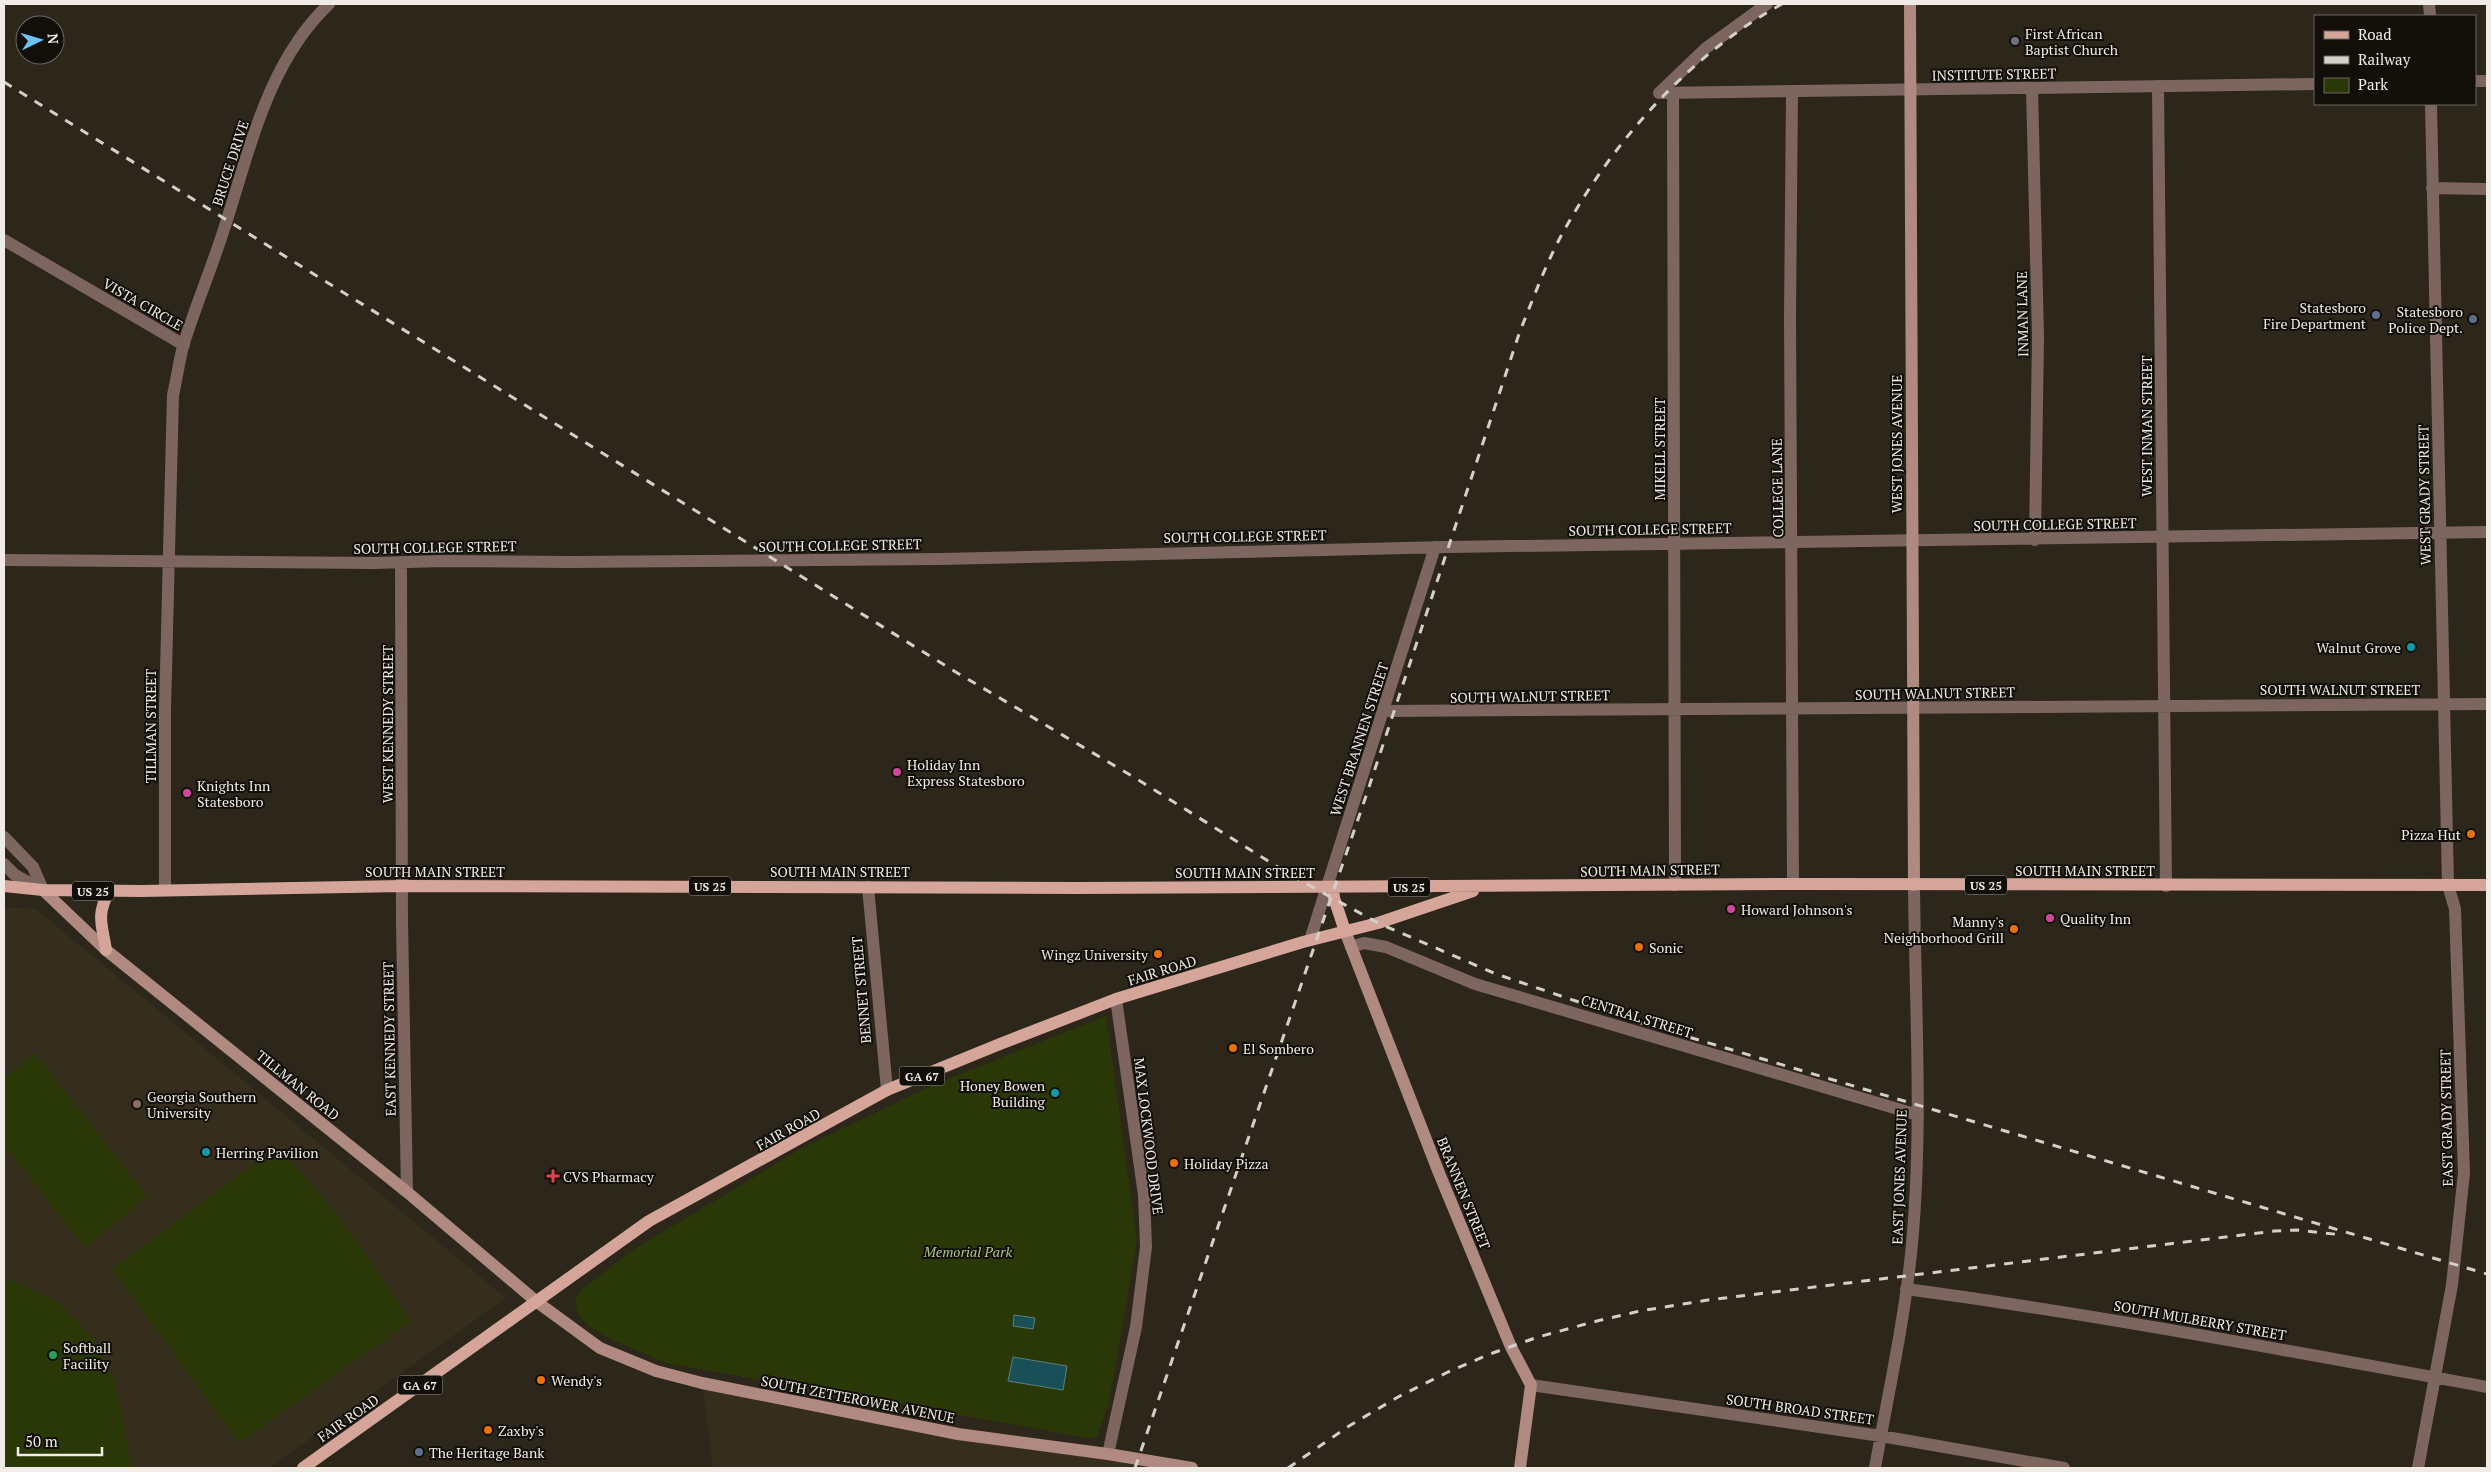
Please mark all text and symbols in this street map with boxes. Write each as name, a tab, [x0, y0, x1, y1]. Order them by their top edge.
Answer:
north arrow	[15, 15, 65, 65]
legend	[2314, 15, 2476, 105]
place label: First African Baptist Church	[2025, 24, 2118, 59]
text: Road	[2358, 24, 2391, 44]
text: N	[44, 33, 63, 45]
marker: First African Baptist Church	[2009, 35, 2021, 47]
text: Railway	[2358, 49, 2411, 69]
street label: INSTITUTE STREET	[1932, 63, 2057, 85]
text: Park	[2358, 74, 2388, 94]
street label: BRUCE DRIVE	[207, 118, 253, 208]
street label: INMAN LANE	[2012, 271, 2032, 357]
street label: VISTA CIRCLE	[99, 273, 187, 335]
place label: Statesboro Fire Department	[2263, 298, 2367, 333]
place label: Statesboro Police Dept.	[2388, 302, 2463, 337]
marker: Statesboro Fire Department	[2370, 309, 2382, 321]
marker: Statesboro Police Dept.	[2467, 313, 2479, 325]
street label: WEST INMAN STREET	[2137, 355, 2156, 497]
street label: WEST JONES AVENUE	[1887, 375, 1906, 513]
street label: MIKELL STREET	[1650, 397, 1669, 501]
street label: WEST GRADY STREET	[2413, 424, 2435, 566]
street label: COLLEGE LANE	[1767, 438, 1787, 538]
street label: SOUTH COLLEGE STREET	[1973, 513, 2137, 535]
street label: SOUTH COLLEGE STREET	[1568, 518, 1732, 540]
street label: SOUTH COLLEGE STREET	[1163, 525, 1327, 547]
street label: SOUTH COLLEGE STREET	[758, 534, 922, 556]
street label: SOUTH COLLEGE STREET	[353, 536, 517, 558]
place label: Walnut Grove	[2316, 638, 2401, 657]
marker: Walnut Grove	[2405, 641, 2417, 653]
street label: WEST KENNEDY STREET	[378, 644, 397, 803]
street label: WEST BRANNEN STREET	[1325, 660, 1393, 818]
street label: TILLMAN STREET	[141, 668, 160, 783]
street label: SOUTH WALNUT STREET	[2260, 680, 2421, 699]
street label: SOUTH WALNUT STREET	[1855, 682, 2016, 704]
street label: SOUTH WALNUT STREET	[1450, 685, 1611, 707]
place label: Holiday Inn Express Statesboro	[907, 755, 1025, 790]
marker: Holiday Inn Express Statesboro	[891, 766, 903, 778]
place label: Knights Inn Statesboro	[197, 776, 271, 811]
marker: Knights Inn Statesboro	[181, 787, 193, 799]
place label: Pizza Hut	[2401, 825, 2462, 844]
marker: Pizza Hut	[2465, 828, 2477, 840]
street label: SOUTH MAIN STREET	[1580, 859, 1720, 881]
street label: SOUTH MAIN STREET	[2015, 861, 2155, 880]
street label: SOUTH MAIN STREET	[365, 862, 505, 881]
street label: SOUTH MAIN STREET	[770, 862, 910, 881]
street label: SOUTH MAIN STREET	[1175, 863, 1315, 882]
road number: US 25	[689, 876, 731, 896]
road number: US 25	[1965, 876, 2007, 894]
road number: US 25	[1388, 878, 1430, 896]
road number: US 25	[72, 881, 114, 900]
place label: Howard Johnson's	[1741, 900, 1853, 919]
marker: Howard Johnson's	[1725, 903, 1737, 915]
place label: Quality Inn	[2060, 909, 2132, 928]
place label: Manny's Neighborhood Grill	[1884, 912, 2004, 947]
marker: Quality Inn	[2044, 912, 2056, 924]
marker: Manny's Neighborhood Grill	[2008, 923, 2020, 935]
street label: BENNET STREET	[847, 935, 875, 1044]
place label: Sonic	[1649, 938, 1683, 957]
marker: Sonic	[1633, 941, 1645, 953]
place label: Wingz University	[1041, 945, 1149, 964]
marker: Wingz University	[1152, 948, 1164, 960]
street label: FAIR ROAD	[1125, 951, 1199, 989]
street label: EAST KENNEDY STREET	[378, 961, 400, 1117]
street label: CENTRAL STREET	[1579, 990, 1695, 1042]
place label: El Sombero	[1243, 1039, 1314, 1058]
marker: El Sombero	[1227, 1042, 1239, 1054]
street label: TILLMAN ROAD	[252, 1046, 344, 1124]
street label: EAST GRADY STREET	[2435, 1049, 2457, 1187]
street label: MAX LOCKWOOD DRIVE	[1130, 1056, 1168, 1216]
road number: GA 67	[900, 1066, 944, 1086]
place label: Honey Bowen Building	[960, 1076, 1046, 1111]
place label: Georgia Southern University	[147, 1087, 257, 1122]
marker: Honey Bowen Building	[1049, 1087, 1061, 1099]
marker: Georgia Southern University	[131, 1098, 143, 1110]
street label: FAIR ROAD	[752, 1103, 824, 1155]
street label: EAST JONES AVENUE	[1887, 1109, 1911, 1245]
street label: BRANNEN STREET	[1433, 1134, 1495, 1252]
place label: Herring Pavilion	[216, 1143, 319, 1162]
marker: Herring Pavilion	[200, 1146, 212, 1158]
place label: Holiday Pizza	[1184, 1154, 1269, 1173]
marker: Holiday Pizza	[1168, 1157, 1180, 1169]
place label: CVS Pharmacy	[563, 1167, 655, 1186]
marker: CVS Pharmacy	[547, 1170, 559, 1182]
park label: Memorial Park	[923, 1242, 1012, 1261]
street label: SOUTH MULBERRY STREET	[2112, 1295, 2288, 1345]
place label: Softball Facility	[63, 1338, 111, 1373]
marker: Softball Facility	[47, 1349, 59, 1361]
place label: Wendy's	[551, 1371, 602, 1390]
street label: SOUTH ZETTEROWER AVENUE	[759, 1371, 957, 1427]
marker: Wendy's	[535, 1374, 547, 1386]
road number: GA 67	[398, 1376, 442, 1394]
street label: SOUTH BROAD STREET	[1725, 1389, 1876, 1429]
street label: FAIR ROAD	[313, 1390, 383, 1446]
place label: Zaxby's	[498, 1421, 544, 1440]
scale bar	[18, 1424, 101, 1456]
marker: Zaxby's	[482, 1424, 494, 1436]
text: 50 m	[25, 1431, 58, 1451]
place label: The Heritage Bank	[429, 1443, 545, 1462]
marker: The Heritage Bank	[413, 1446, 425, 1458]

